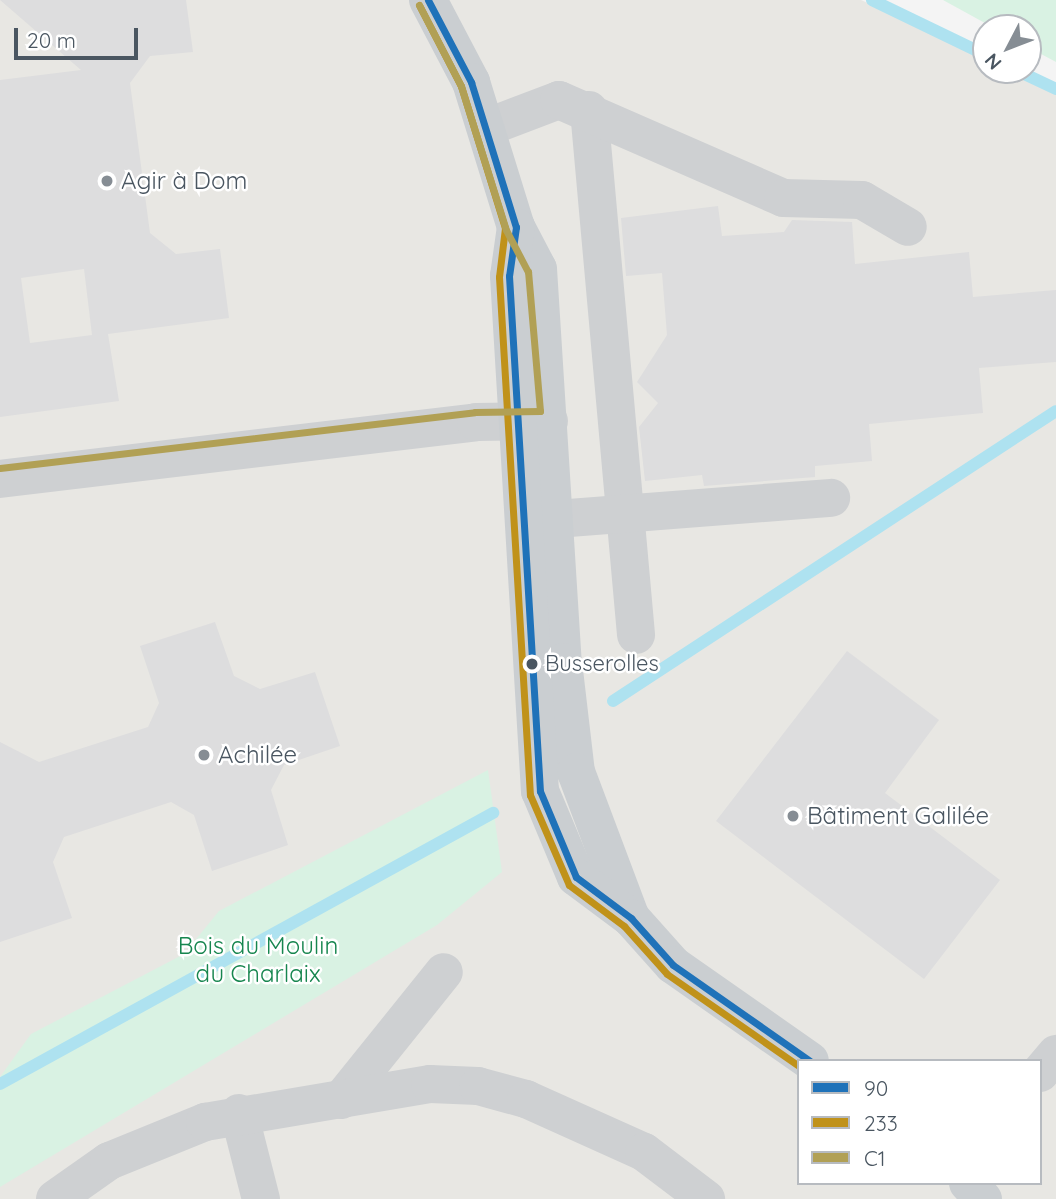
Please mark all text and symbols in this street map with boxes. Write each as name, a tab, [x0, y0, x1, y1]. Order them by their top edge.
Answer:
scale bar	[18, 14, 142, 58]
north arrow	[972, 14, 1042, 84]
text: 20 m	[27, 27, 76, 53]
text: N	[979, 48, 1006, 75]
place label: Agir à Dom	[121, 167, 247, 195]
marker: Agir à Dom	[99, 173, 115, 189]
place label: Busserolles	[545, 651, 659, 677]
marker: Busserolles	[525, 657, 539, 671]
place label: Achilée	[218, 741, 297, 769]
marker: Achilée	[196, 747, 212, 763]
place label: Bâtiment Galilée	[807, 802, 989, 830]
marker: Bâtiment Galilée	[785, 808, 801, 824]
park label: Bois du Moulin du Charlaix	[178, 932, 338, 988]
legend	[797, 1059, 1042, 1185]
text: 90	[864, 1075, 888, 1101]
text: 233	[864, 1110, 898, 1136]
text: C1	[864, 1145, 885, 1171]

